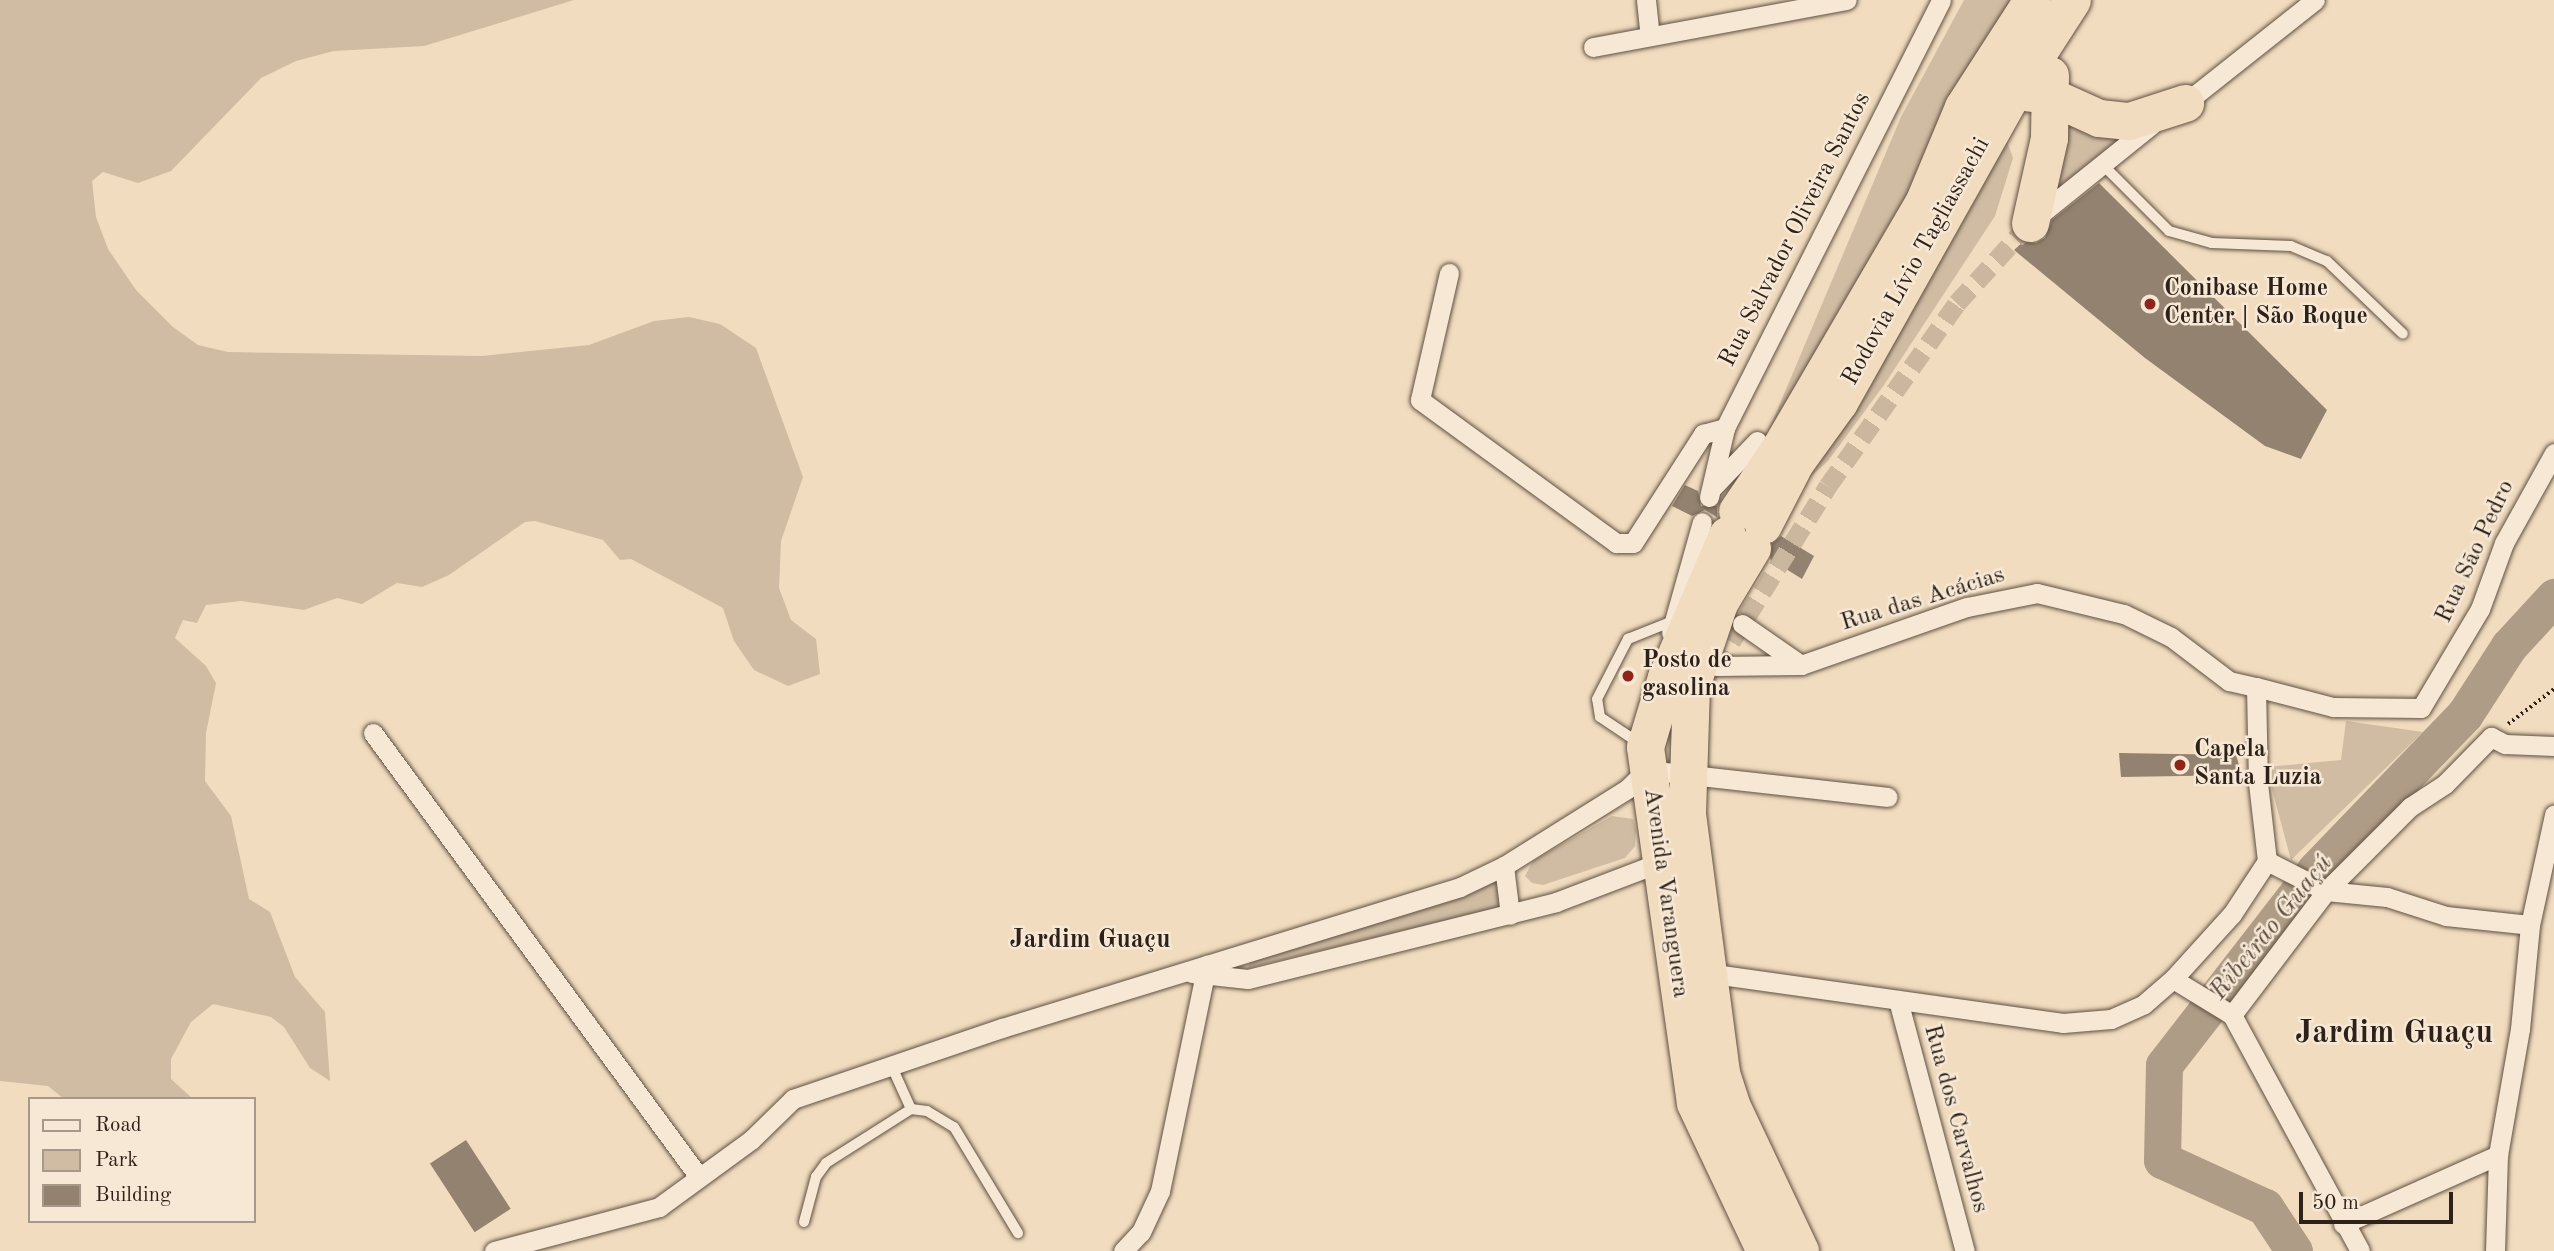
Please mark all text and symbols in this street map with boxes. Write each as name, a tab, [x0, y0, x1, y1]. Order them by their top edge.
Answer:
street label: Rua Salvador Oliveira Santos	[1714, 88, 1878, 372]
street label: Rodovia Lívio Tagliassachi	[1837, 133, 1997, 391]
place label: Conibase Home Center | São Roque	[2164, 276, 2368, 332]
marker: Conibase Home Center | São Roque	[2142, 296, 2158, 312]
street label: Rua São Pedro	[2430, 476, 2522, 628]
street label: Rua das Acácias	[1838, 561, 2008, 639]
place label: Posto de gasolina	[1642, 648, 1732, 704]
marker: Posto de gasolina	[1620, 668, 1636, 684]
place label: Capela Santa Luzia	[2194, 737, 2322, 793]
marker: Capela Santa Luzia	[2172, 757, 2188, 773]
street label: Avenida Varanguera	[1636, 786, 1694, 1000]
water label: Ribeirão Guaçú	[2204, 849, 2340, 1007]
district label: Jardim Guaçu	[1010, 925, 1170, 957]
district label: Jardim Guaçu	[2295, 1015, 2493, 1053]
street label: Rua dos Carvalhos	[1916, 1022, 1994, 1216]
legend	[28, 1097, 256, 1223]
text: Road	[95, 1115, 142, 1136]
text: Park	[95, 1150, 138, 1171]
scale bar	[2302, 1178, 2456, 1222]
text: Building	[95, 1185, 171, 1206]
text: 50 m	[2312, 1193, 2359, 1214]

